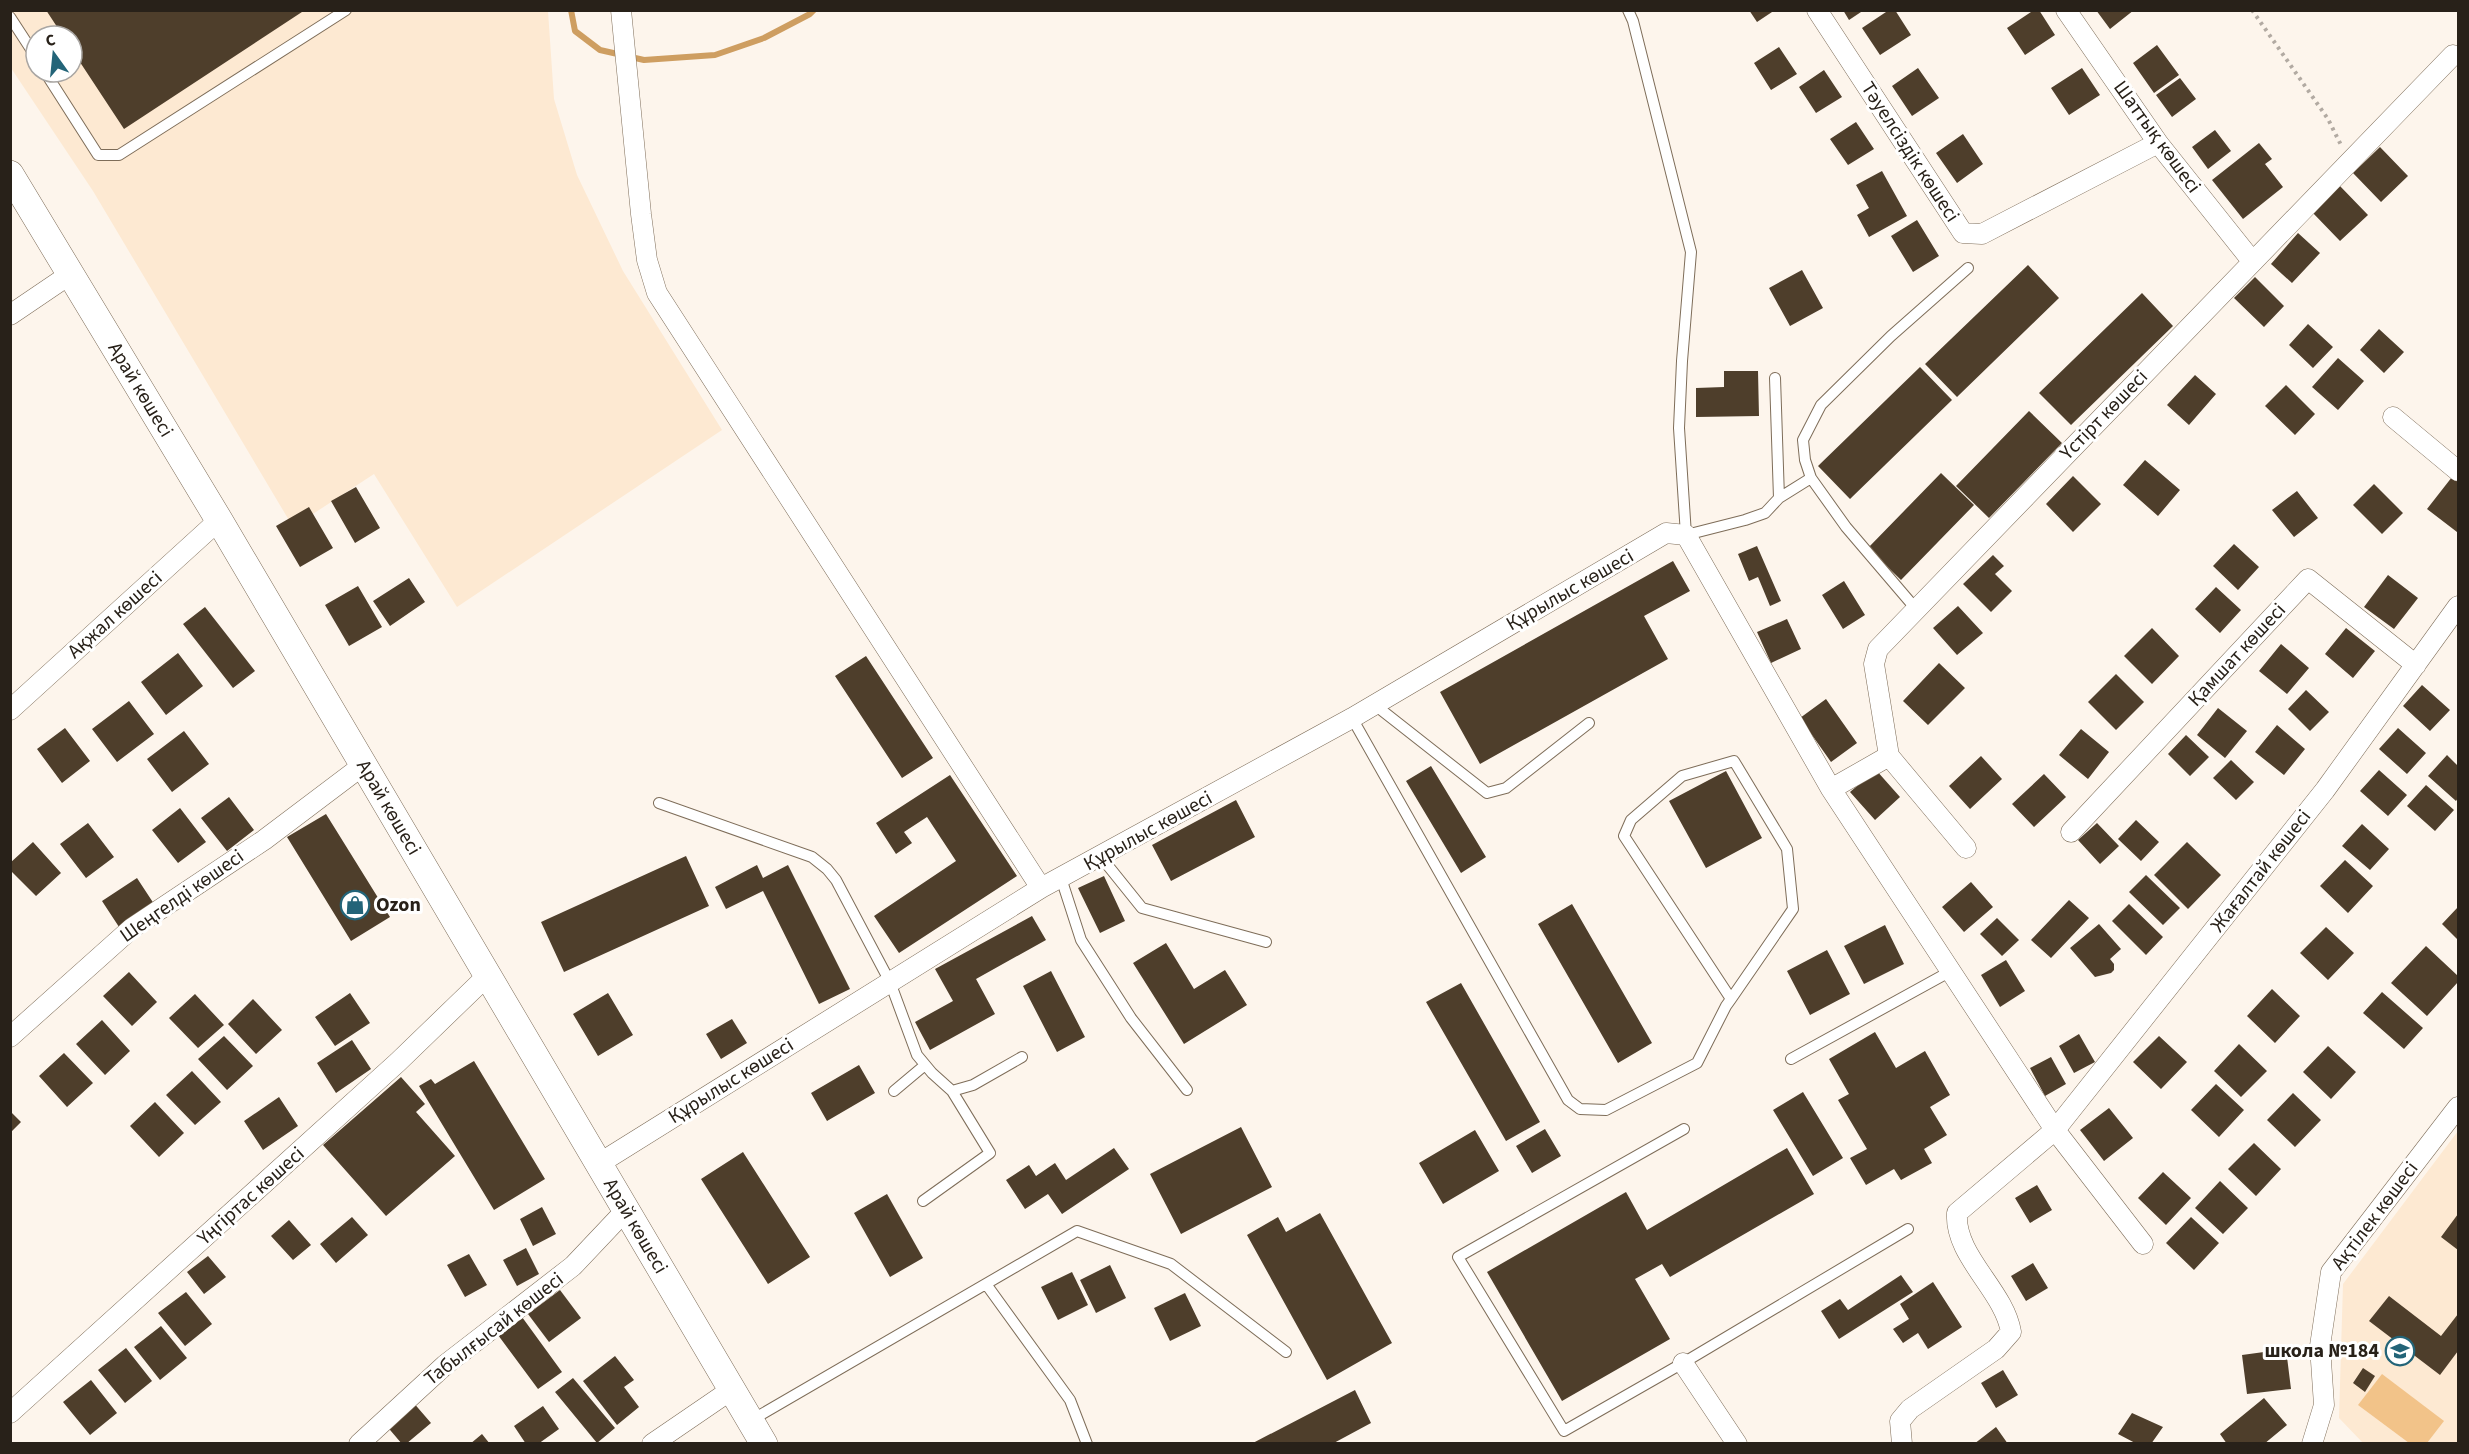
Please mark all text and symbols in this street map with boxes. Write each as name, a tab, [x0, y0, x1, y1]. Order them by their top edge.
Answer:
north arrow	[24, 24, 84, 84]
text: С	[43, 29, 58, 52]
street label: Шаттық көшесі	[2107, 75, 2207, 199]
street label: Тәуелсіздік көшесі	[1854, 76, 1966, 228]
street label: Арай көшесі	[101, 337, 180, 443]
street label: Үстірт көшесі	[2053, 364, 2154, 467]
street label: Құрылыс көшесі	[1501, 542, 1639, 638]
street label: Ақжал көшесі	[61, 565, 169, 665]
street label: Қамшат көшесі	[2182, 597, 2292, 713]
street label: Арай көшесі	[349, 755, 428, 860]
street label: Құрылыс көшесі	[1079, 784, 1217, 878]
street label: Жағалтай көшесі	[2204, 804, 2318, 938]
street label: Шеңгелді көшесі	[114, 843, 250, 949]
shop icon: Ozon	[339, 889, 371, 921]
place label: Ozon	[376, 891, 421, 919]
street label: Құрылыс көшесі	[663, 1031, 799, 1131]
street label: Үңгіртас көшесі	[191, 1140, 311, 1252]
street label: Ақтілек көшесі	[2325, 1156, 2425, 1276]
street label: Арай көшесі	[596, 1173, 675, 1279]
street label: Табылғысай көшесі	[418, 1266, 570, 1392]
school or university icon: школа №184	[2384, 1335, 2416, 1367]
place label: школа №184	[2264, 1337, 2379, 1365]

